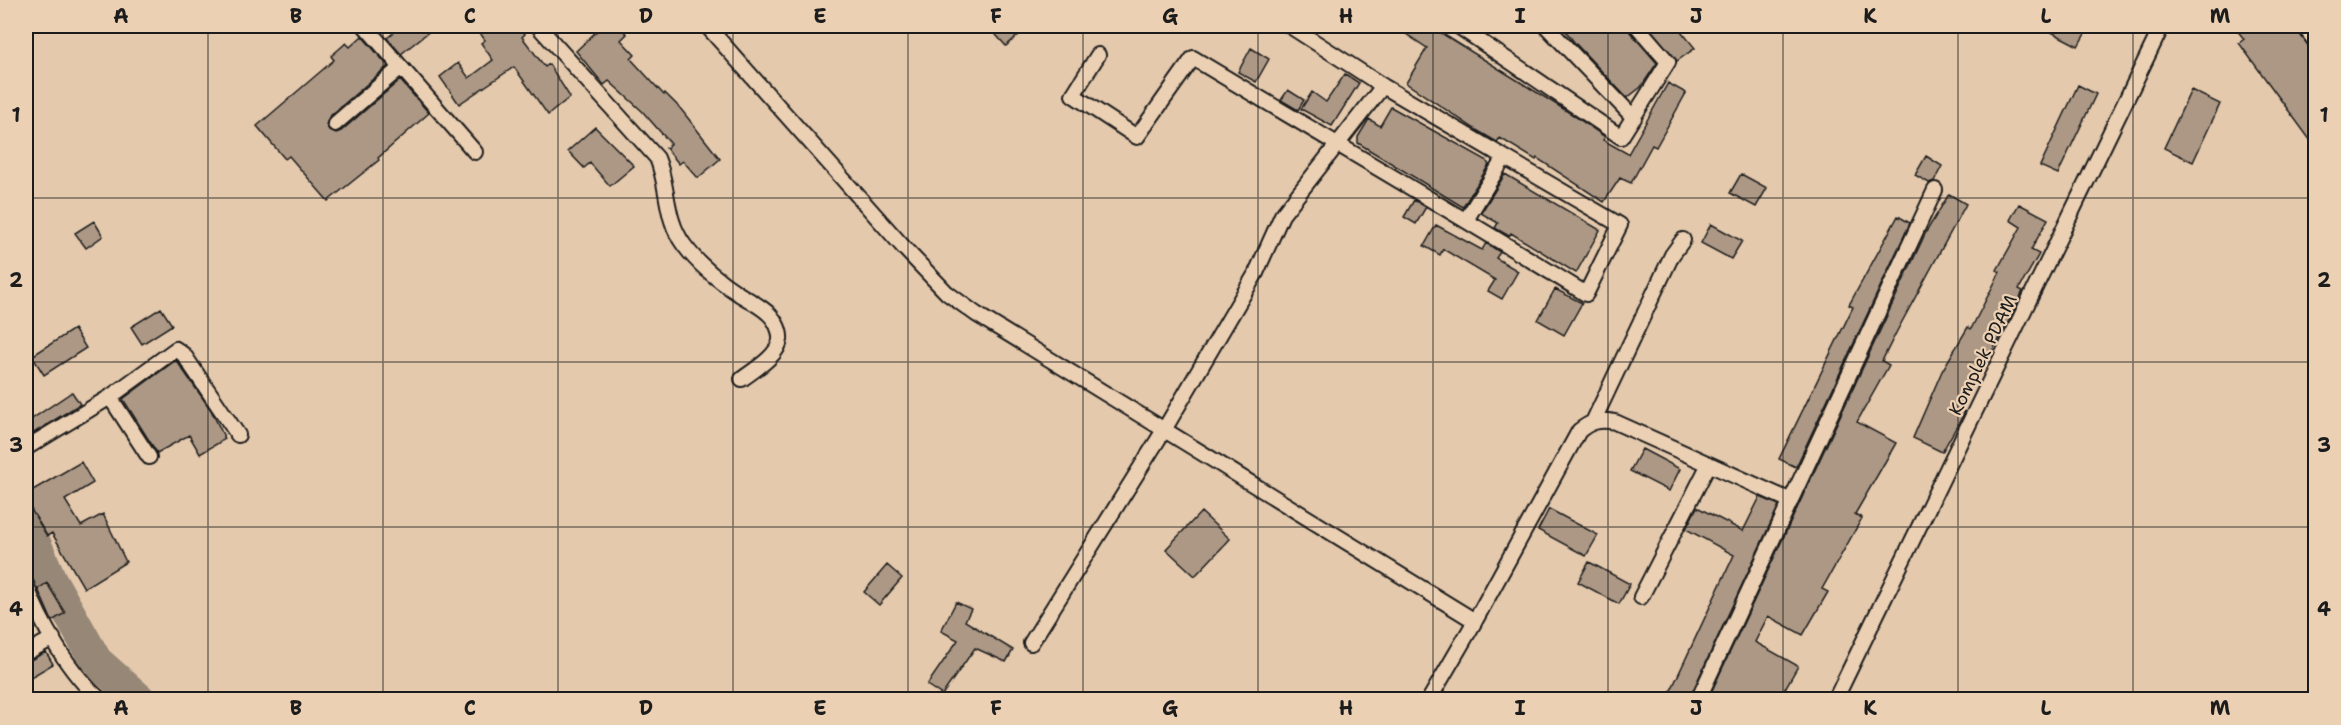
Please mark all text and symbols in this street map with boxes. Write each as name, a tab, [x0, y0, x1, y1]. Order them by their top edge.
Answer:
text: A	[113, 3, 129, 29]
text: B	[290, 3, 302, 29]
text: C	[464, 3, 476, 29]
text: D	[639, 3, 653, 29]
text: E	[813, 3, 827, 29]
text: F	[990, 3, 1002, 29]
text: G	[1162, 3, 1178, 29]
text: H	[1339, 3, 1353, 29]
text: I	[1514, 3, 1526, 29]
text: J	[1690, 3, 1703, 29]
text: K	[1863, 3, 1877, 29]
text: L	[2041, 3, 2052, 29]
text: M	[2210, 3, 2231, 29]
text: 1	[11, 102, 21, 128]
text: 1	[2319, 102, 2329, 128]
text: 2	[9, 267, 23, 293]
text: 2	[2317, 267, 2331, 293]
street label: Komplek PDAM	[1943, 291, 2023, 419]
text: 3	[9, 432, 23, 458]
text: 3	[2317, 432, 2331, 458]
text: 4	[9, 596, 23, 622]
text: 4	[2317, 596, 2331, 622]
text: A	[113, 695, 129, 721]
text: B	[290, 695, 302, 721]
text: C	[464, 695, 476, 721]
text: D	[639, 695, 653, 721]
text: E	[813, 695, 827, 721]
text: F	[990, 695, 1002, 721]
text: G	[1162, 695, 1178, 721]
text: H	[1339, 695, 1353, 721]
text: I	[1514, 695, 1526, 721]
text: J	[1690, 695, 1703, 721]
text: K	[1863, 695, 1877, 721]
text: L	[2041, 695, 2052, 721]
text: M	[2210, 695, 2231, 721]

